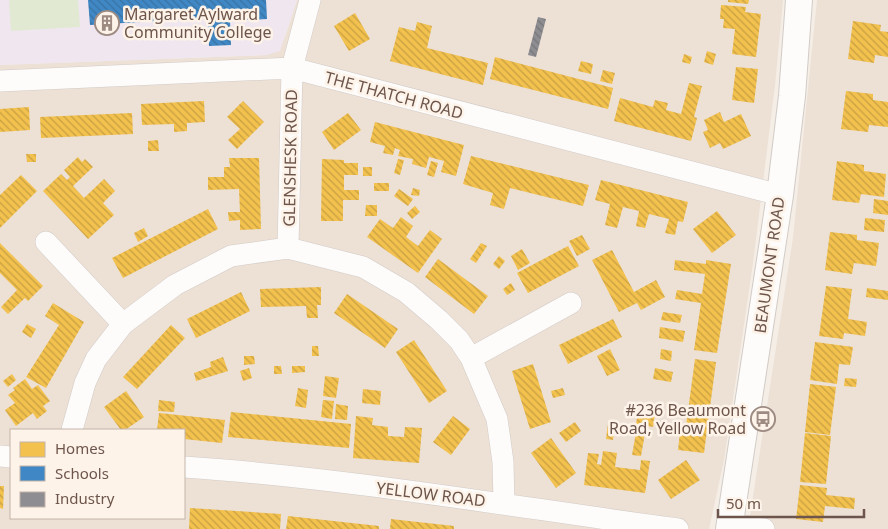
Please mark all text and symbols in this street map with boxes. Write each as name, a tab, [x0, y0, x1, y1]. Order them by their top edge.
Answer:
place label: Margaret Aylward Community College	[124, 3, 272, 43]
building icon: Margaret Aylward Community College	[94, 10, 120, 36]
street label: THE THATCH ROAD	[322, 66, 466, 124]
street label: GLENSHESK ROAD	[278, 89, 302, 227]
street label: BEAUMONT ROAD	[749, 195, 789, 335]
place label: #236 Beaumont Road, Yellow Road	[609, 399, 746, 439]
bus stop icon: #236 Beaumont Road, Yellow Road	[750, 406, 776, 432]
legend	[10, 429, 185, 519]
text: Homes	[55, 438, 105, 458]
text: Schools	[55, 463, 109, 483]
street label: YELLOW ROAD	[375, 476, 487, 512]
scale bar	[718, 486, 864, 518]
text: Industry	[55, 488, 115, 508]
text: 50 m	[726, 493, 761, 513]

